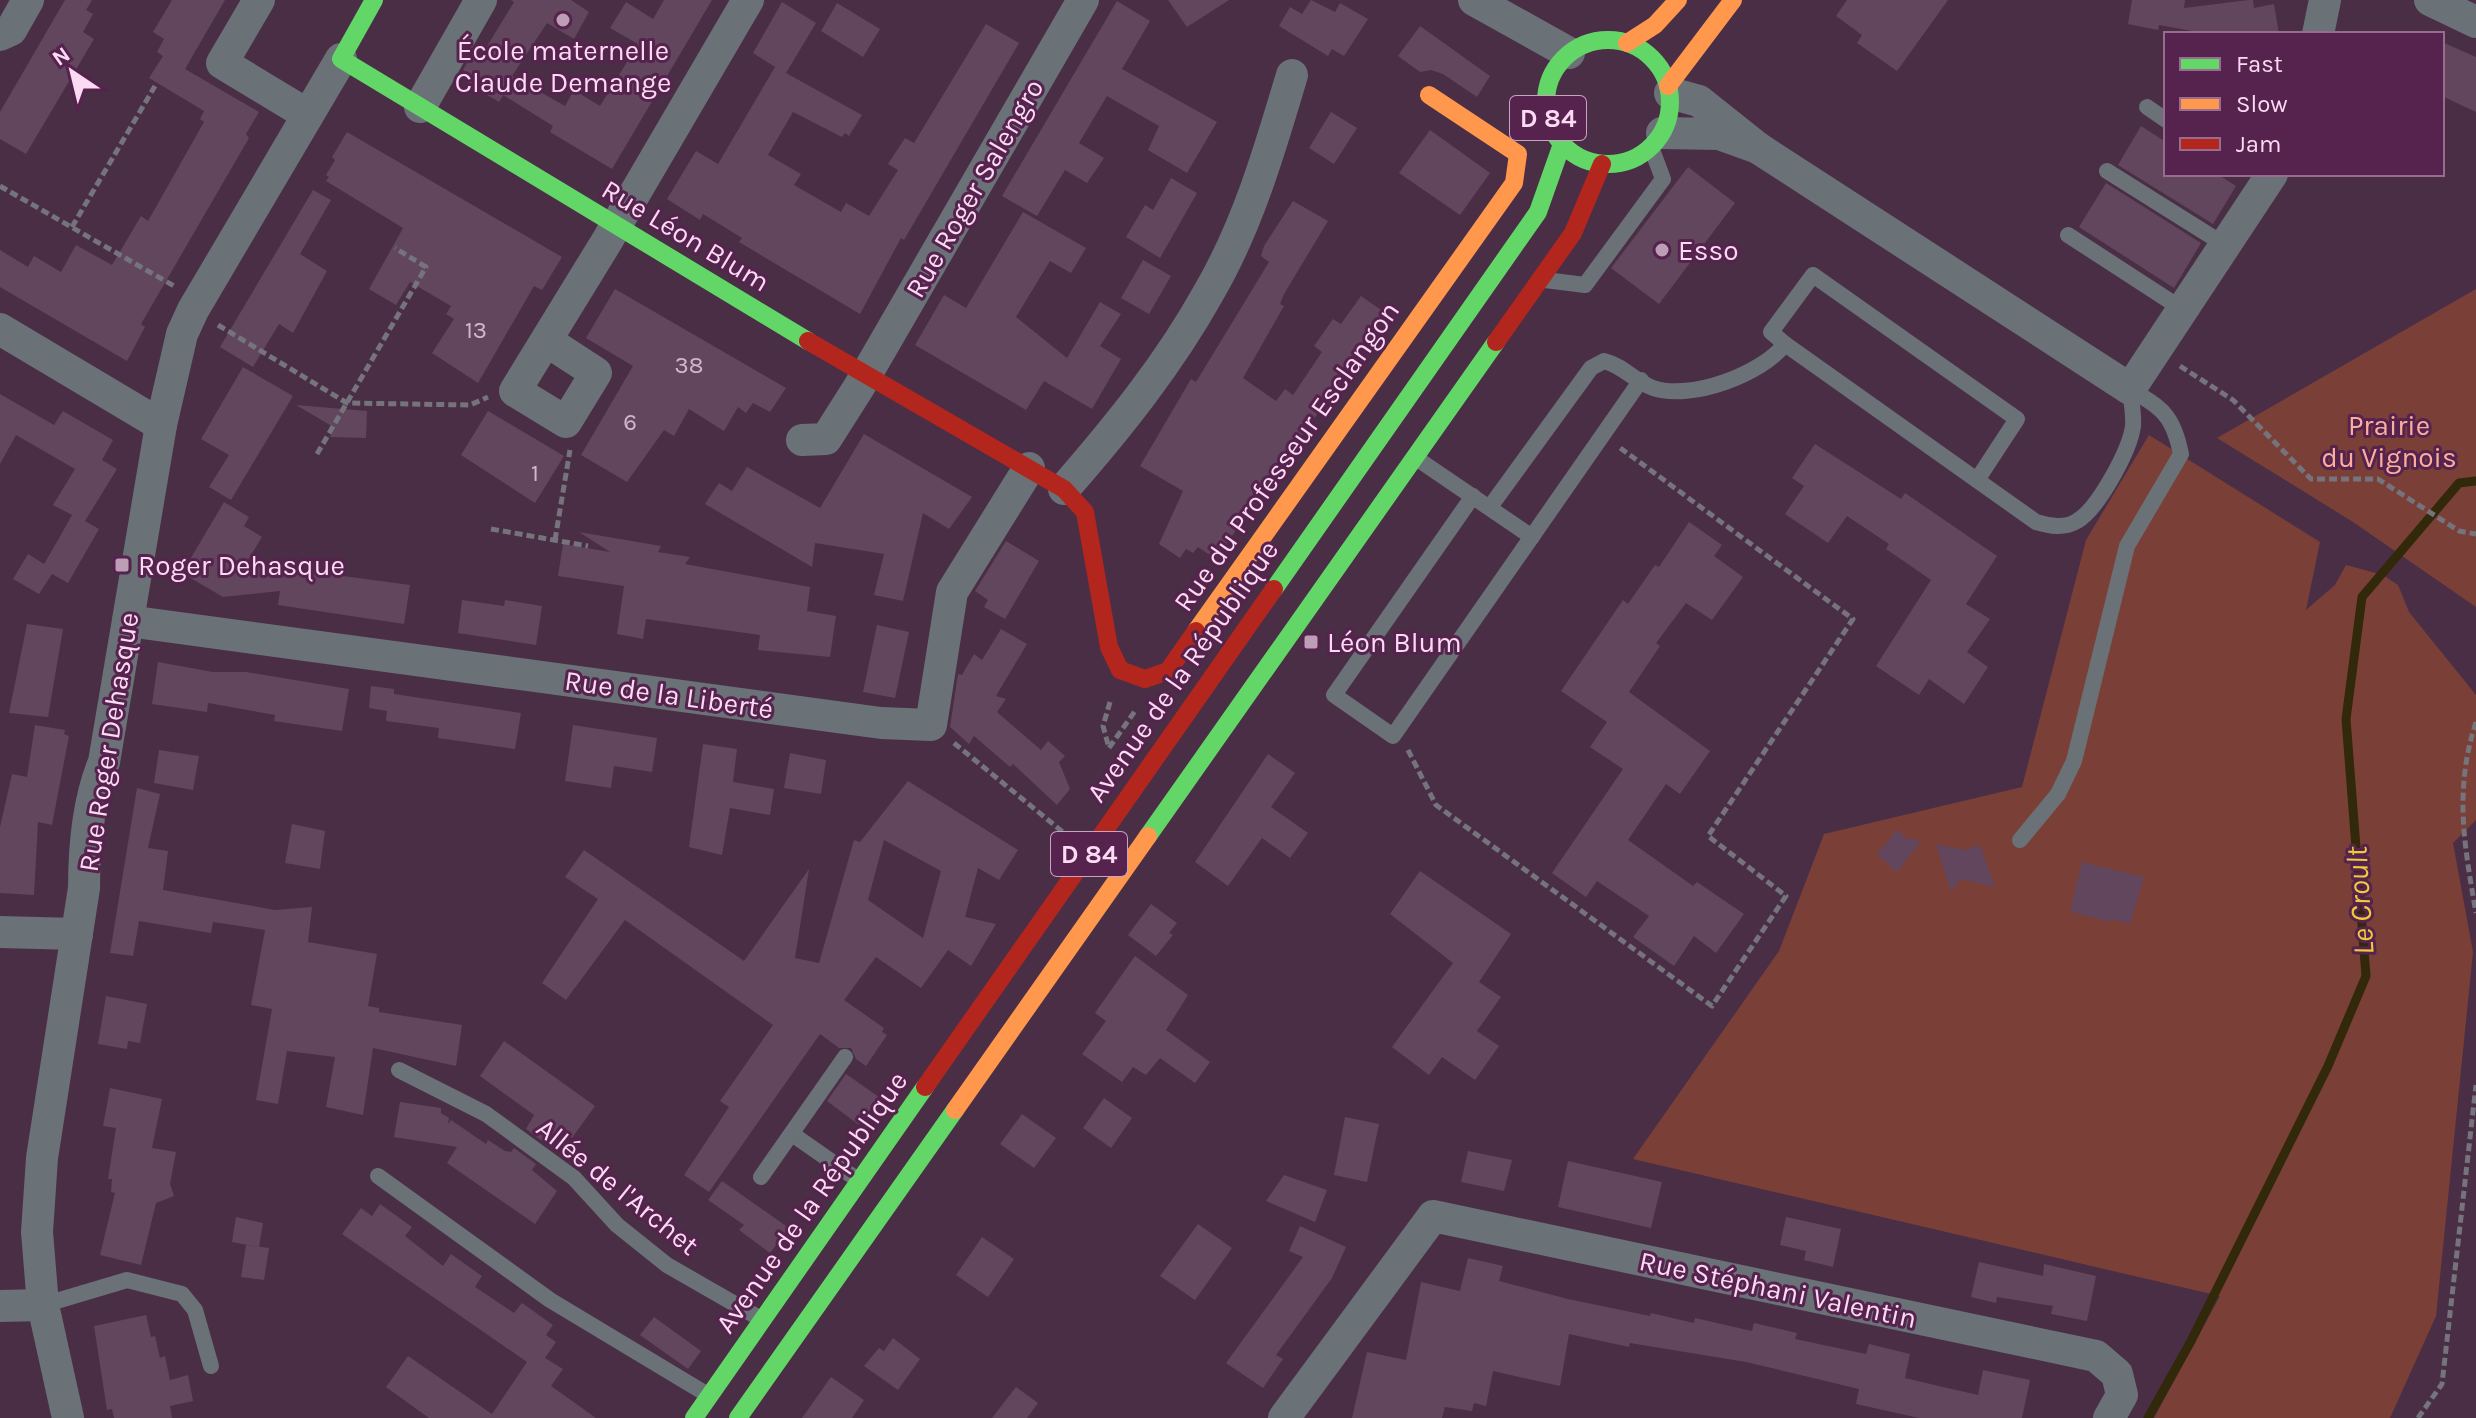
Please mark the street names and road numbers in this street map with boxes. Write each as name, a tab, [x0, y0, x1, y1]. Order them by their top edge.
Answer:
street label: Rue Roger Salengro	[898, 73, 1051, 304]
road number: D 84	[1510, 96, 1586, 140]
street label: Rue Léon Blum	[596, 172, 776, 298]
street label: Rue du Professeur Esclangon	[1167, 295, 1406, 618]
street label: Avenue de la République	[1080, 534, 1285, 808]
street label: Rue Roger Dehasque	[72, 610, 145, 874]
street label: Rue de la Liberté	[563, 664, 775, 725]
road number: D 84	[1051, 832, 1127, 876]
street label: Avenue de la République	[709, 1065, 914, 1339]
street label: Allée de l'Archet	[530, 1111, 705, 1262]
street label: Rue Stéphani Valentin	[1636, 1244, 1920, 1335]

